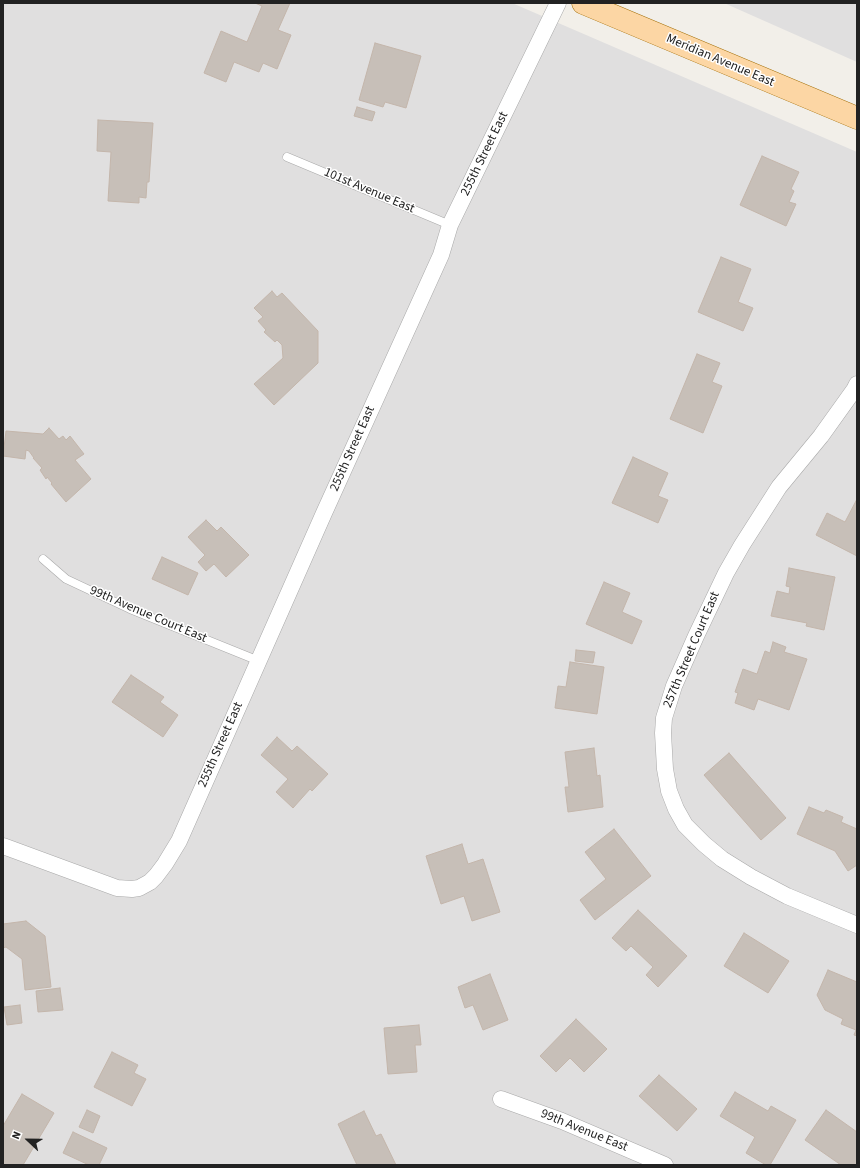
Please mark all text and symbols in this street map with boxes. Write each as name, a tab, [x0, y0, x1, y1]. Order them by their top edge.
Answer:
street label: Meridian Avenue East	[664, 31, 776, 91]
street label: 255th Street East	[458, 109, 512, 199]
street label: 101st Avenue East	[321, 165, 417, 217]
street label: 255th Street East	[327, 404, 379, 494]
street label: 99th Avenue Court East	[87, 583, 209, 647]
street label: 257th Street Court East	[660, 590, 724, 710]
street label: 255th Street East	[195, 700, 247, 790]
street label: 99th Avenue East	[538, 1106, 630, 1156]
north arrow	[8, 1120, 48, 1160]
text: N	[8, 1129, 25, 1142]

